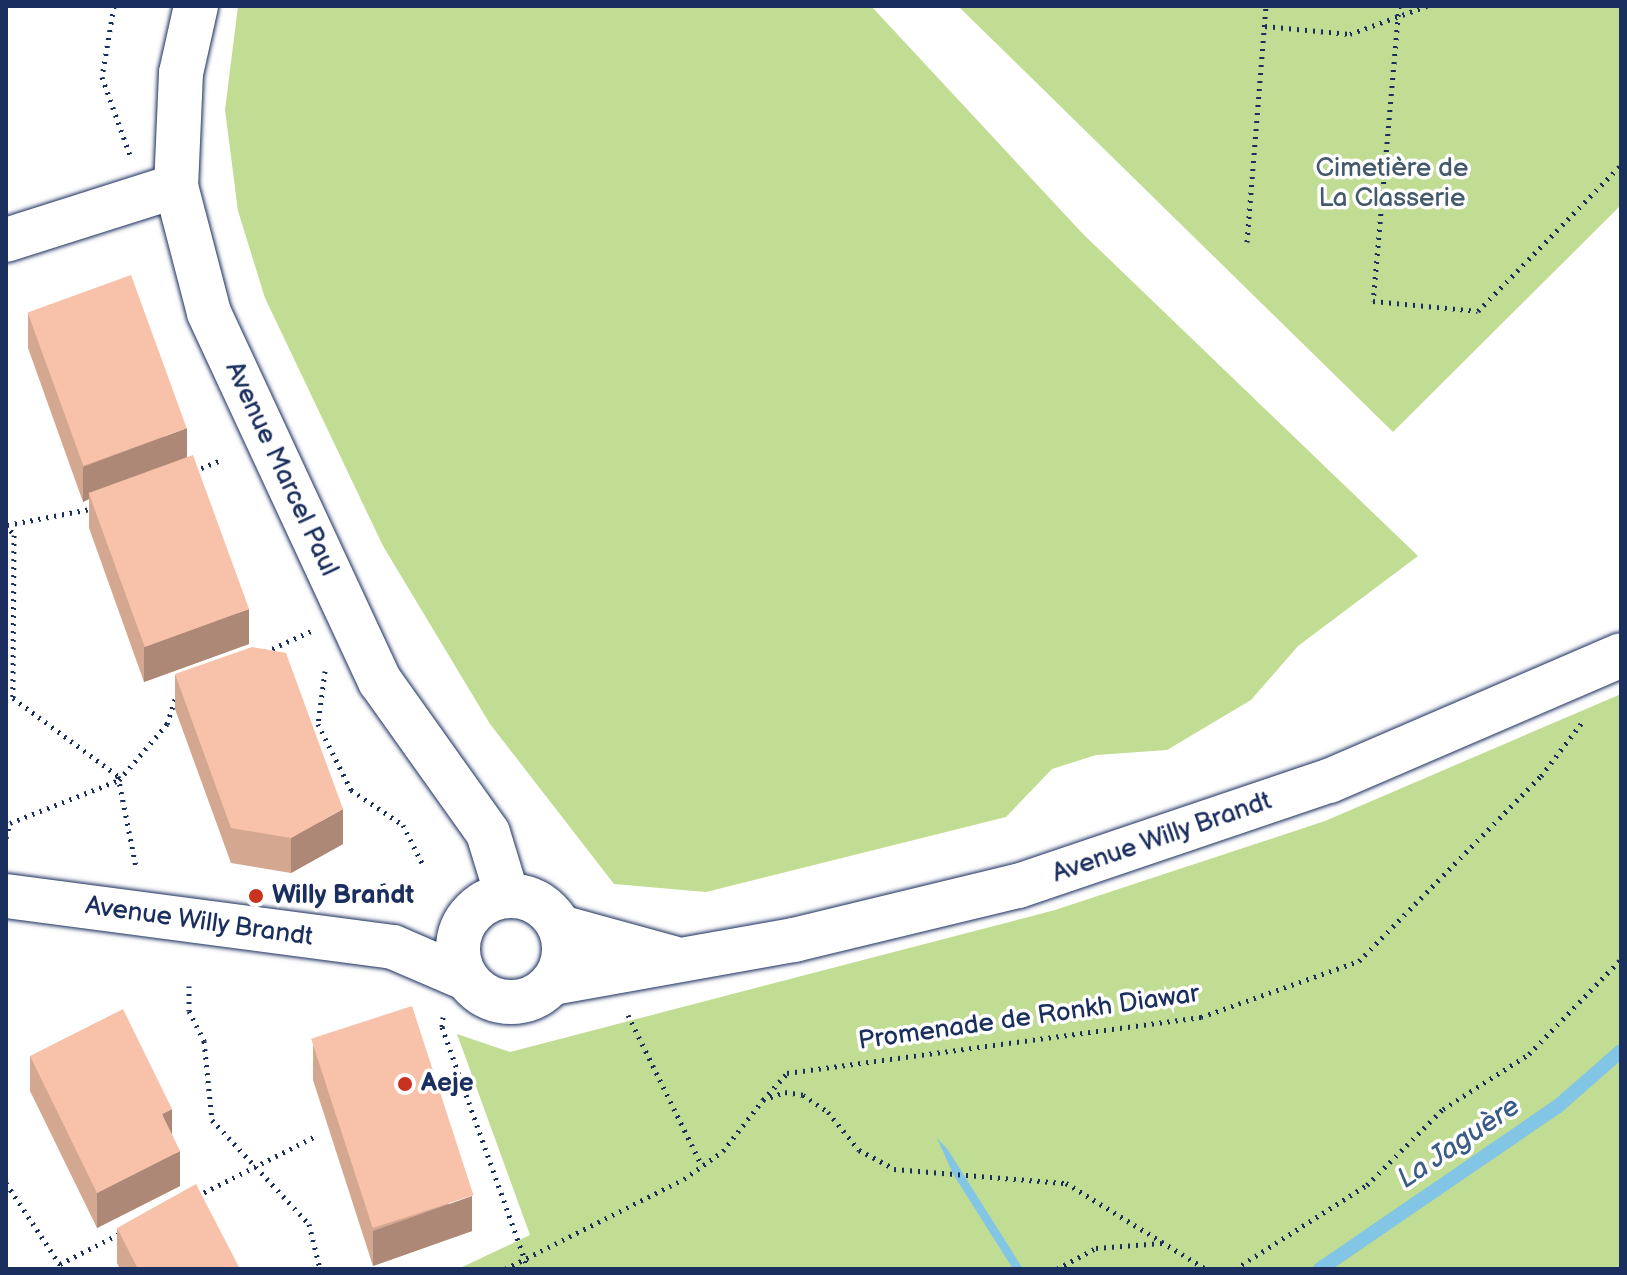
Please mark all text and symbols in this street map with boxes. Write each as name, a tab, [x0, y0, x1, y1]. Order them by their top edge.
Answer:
park label: Cimetière de La Classerie	[1316, 153, 1468, 214]
street label: Avenue Marcel Paul	[218, 357, 344, 581]
street label: Avenue Willy Brandt	[1047, 785, 1277, 891]
place label: Willy Brandt	[272, 880, 415, 912]
marker: Willy Brandt	[247, 887, 265, 905]
street label: Avenue Willy Brandt	[82, 890, 316, 954]
street label: Promenade de Ronkh Diawar	[856, 979, 1202, 1057]
place label: Aeje	[421, 1068, 474, 1100]
marker: Aeje	[396, 1075, 414, 1093]
water label: La Jaguère	[1391, 1089, 1527, 1197]

